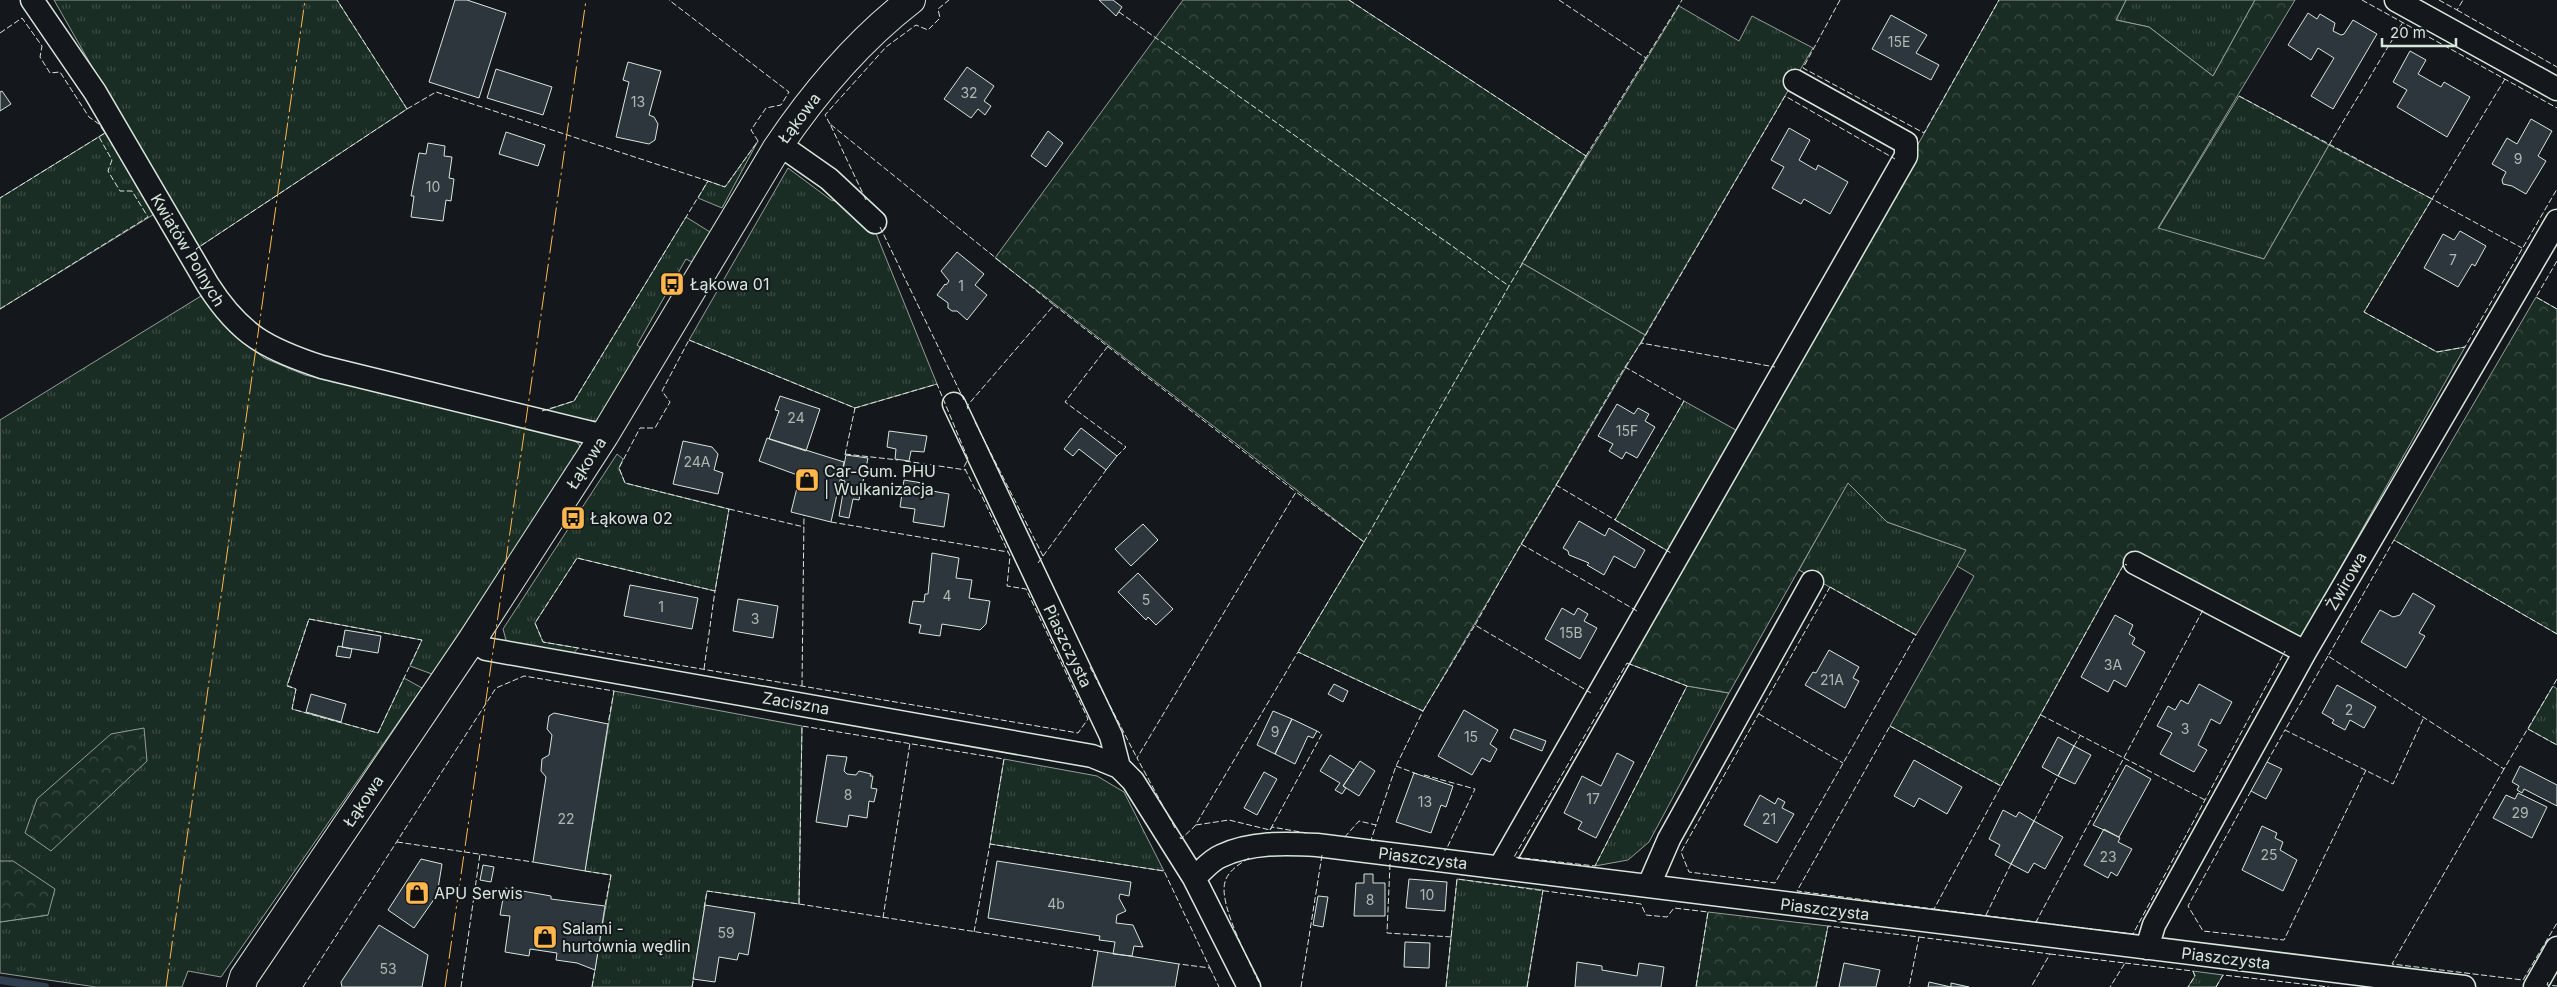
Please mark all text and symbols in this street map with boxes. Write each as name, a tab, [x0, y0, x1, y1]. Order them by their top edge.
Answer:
scale bar	[2382, 15, 2456, 47]
text: 20 m	[2390, 23, 2426, 42]
house number: 15E	[1888, 33, 1910, 50]
house number: 32	[960, 84, 978, 101]
street label: Łąkowa	[773, 89, 825, 147]
house number: 13	[631, 93, 645, 110]
house number: 9	[2514, 150, 2522, 167]
house number: 10	[426, 178, 440, 195]
street label: Kwiatów Polnych	[147, 190, 229, 310]
house number: 7	[2449, 251, 2457, 268]
bus stop icon: Łąkowa 01	[659, 271, 685, 297]
place label: Łąkowa 01	[690, 274, 769, 294]
house number: 1	[958, 277, 964, 294]
house number: 24	[787, 409, 805, 426]
house number: 15F	[1616, 422, 1638, 439]
street label: Łąkowa	[562, 433, 610, 493]
house number: 24A	[683, 453, 711, 470]
place label: Car-Gum. PHU | Wulkanizacja	[824, 461, 936, 499]
shop icon: Car-Gum. PHU | Wulkanizacja	[794, 467, 820, 493]
bus stop icon: Łąkowa 02	[560, 505, 586, 531]
place label: Łąkowa 02	[590, 508, 673, 528]
street label: Żwirowa	[2321, 548, 2371, 614]
house number: 4	[942, 587, 952, 604]
house number: 5	[1142, 591, 1150, 608]
house number: 1	[658, 598, 664, 615]
street label: Piaszczysta	[1039, 601, 1097, 691]
house number: 3	[751, 610, 759, 627]
house number: 15B	[1559, 624, 1583, 641]
house number: 3A	[2104, 656, 2122, 673]
house number: 21A	[1820, 671, 1844, 688]
street label: Zaciszna	[761, 687, 831, 719]
house number: 2	[2345, 701, 2353, 718]
house number: 3	[2181, 720, 2189, 737]
house number: 9	[1271, 723, 1279, 740]
house number: 15	[1464, 728, 1478, 745]
street label: Łąkowa	[338, 771, 388, 831]
house number: 8	[844, 786, 852, 803]
house number: 17	[1586, 790, 1600, 807]
house number: 13	[1418, 793, 1432, 810]
house number: 29	[2511, 804, 2529, 821]
house number: 22	[557, 810, 575, 827]
house number: 21	[1762, 810, 1776, 827]
street label: Piaszczysta	[1377, 843, 1469, 873]
house number: 25	[2260, 846, 2278, 863]
house number: 23	[2099, 848, 2117, 865]
shop icon: APU Serwis	[404, 880, 430, 906]
place label: APU Serwis	[434, 883, 523, 903]
house number: 10	[1420, 886, 1434, 903]
house number: 8	[1366, 891, 1374, 908]
street label: Piaszczysta	[1779, 894, 1871, 924]
house number: 4b	[1047, 895, 1065, 912]
place label: Salami - hurtownia wędlin	[562, 918, 691, 956]
shop icon: Salami - hurtownia wędlin	[532, 924, 558, 950]
house number: 59	[717, 924, 735, 941]
street label: Piaszczysta	[2180, 943, 2272, 973]
house number: 53	[379, 960, 397, 977]

